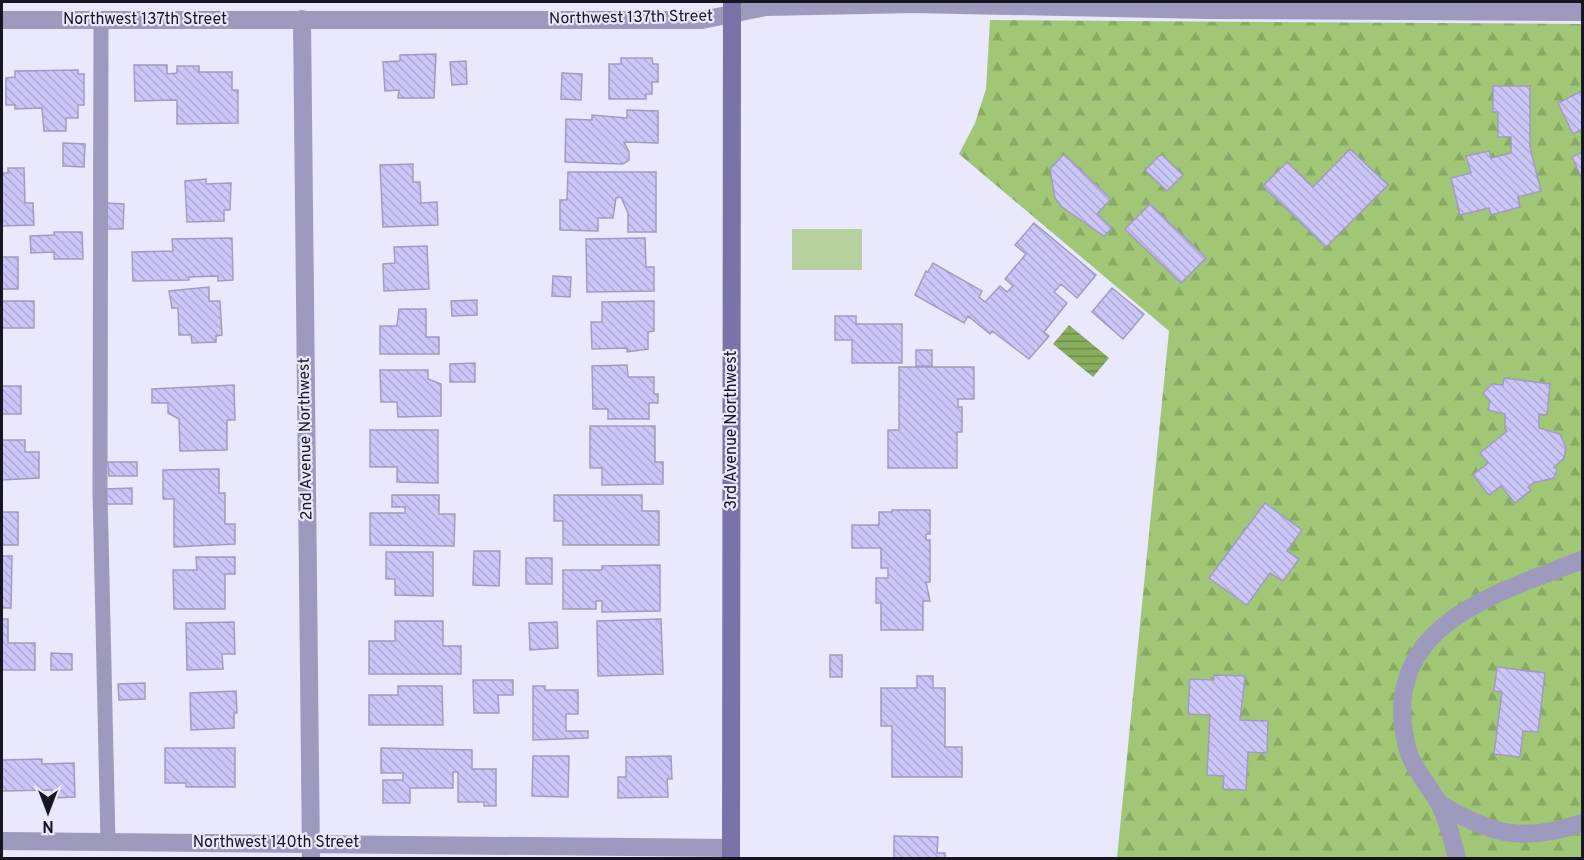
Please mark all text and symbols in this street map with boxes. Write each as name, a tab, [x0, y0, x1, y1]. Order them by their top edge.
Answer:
street label: Northwest 137th Street	[549, 7, 713, 29]
street label: Northwest 137th Street	[63, 10, 227, 30]
street label: 3rd Avenue Northwest	[722, 350, 742, 510]
street label: 2nd Avenue Northwest	[295, 357, 317, 521]
north arrow	[18, 782, 78, 842]
text: N	[42, 815, 54, 835]
street label: Northwest 140th Street	[193, 833, 359, 853]

